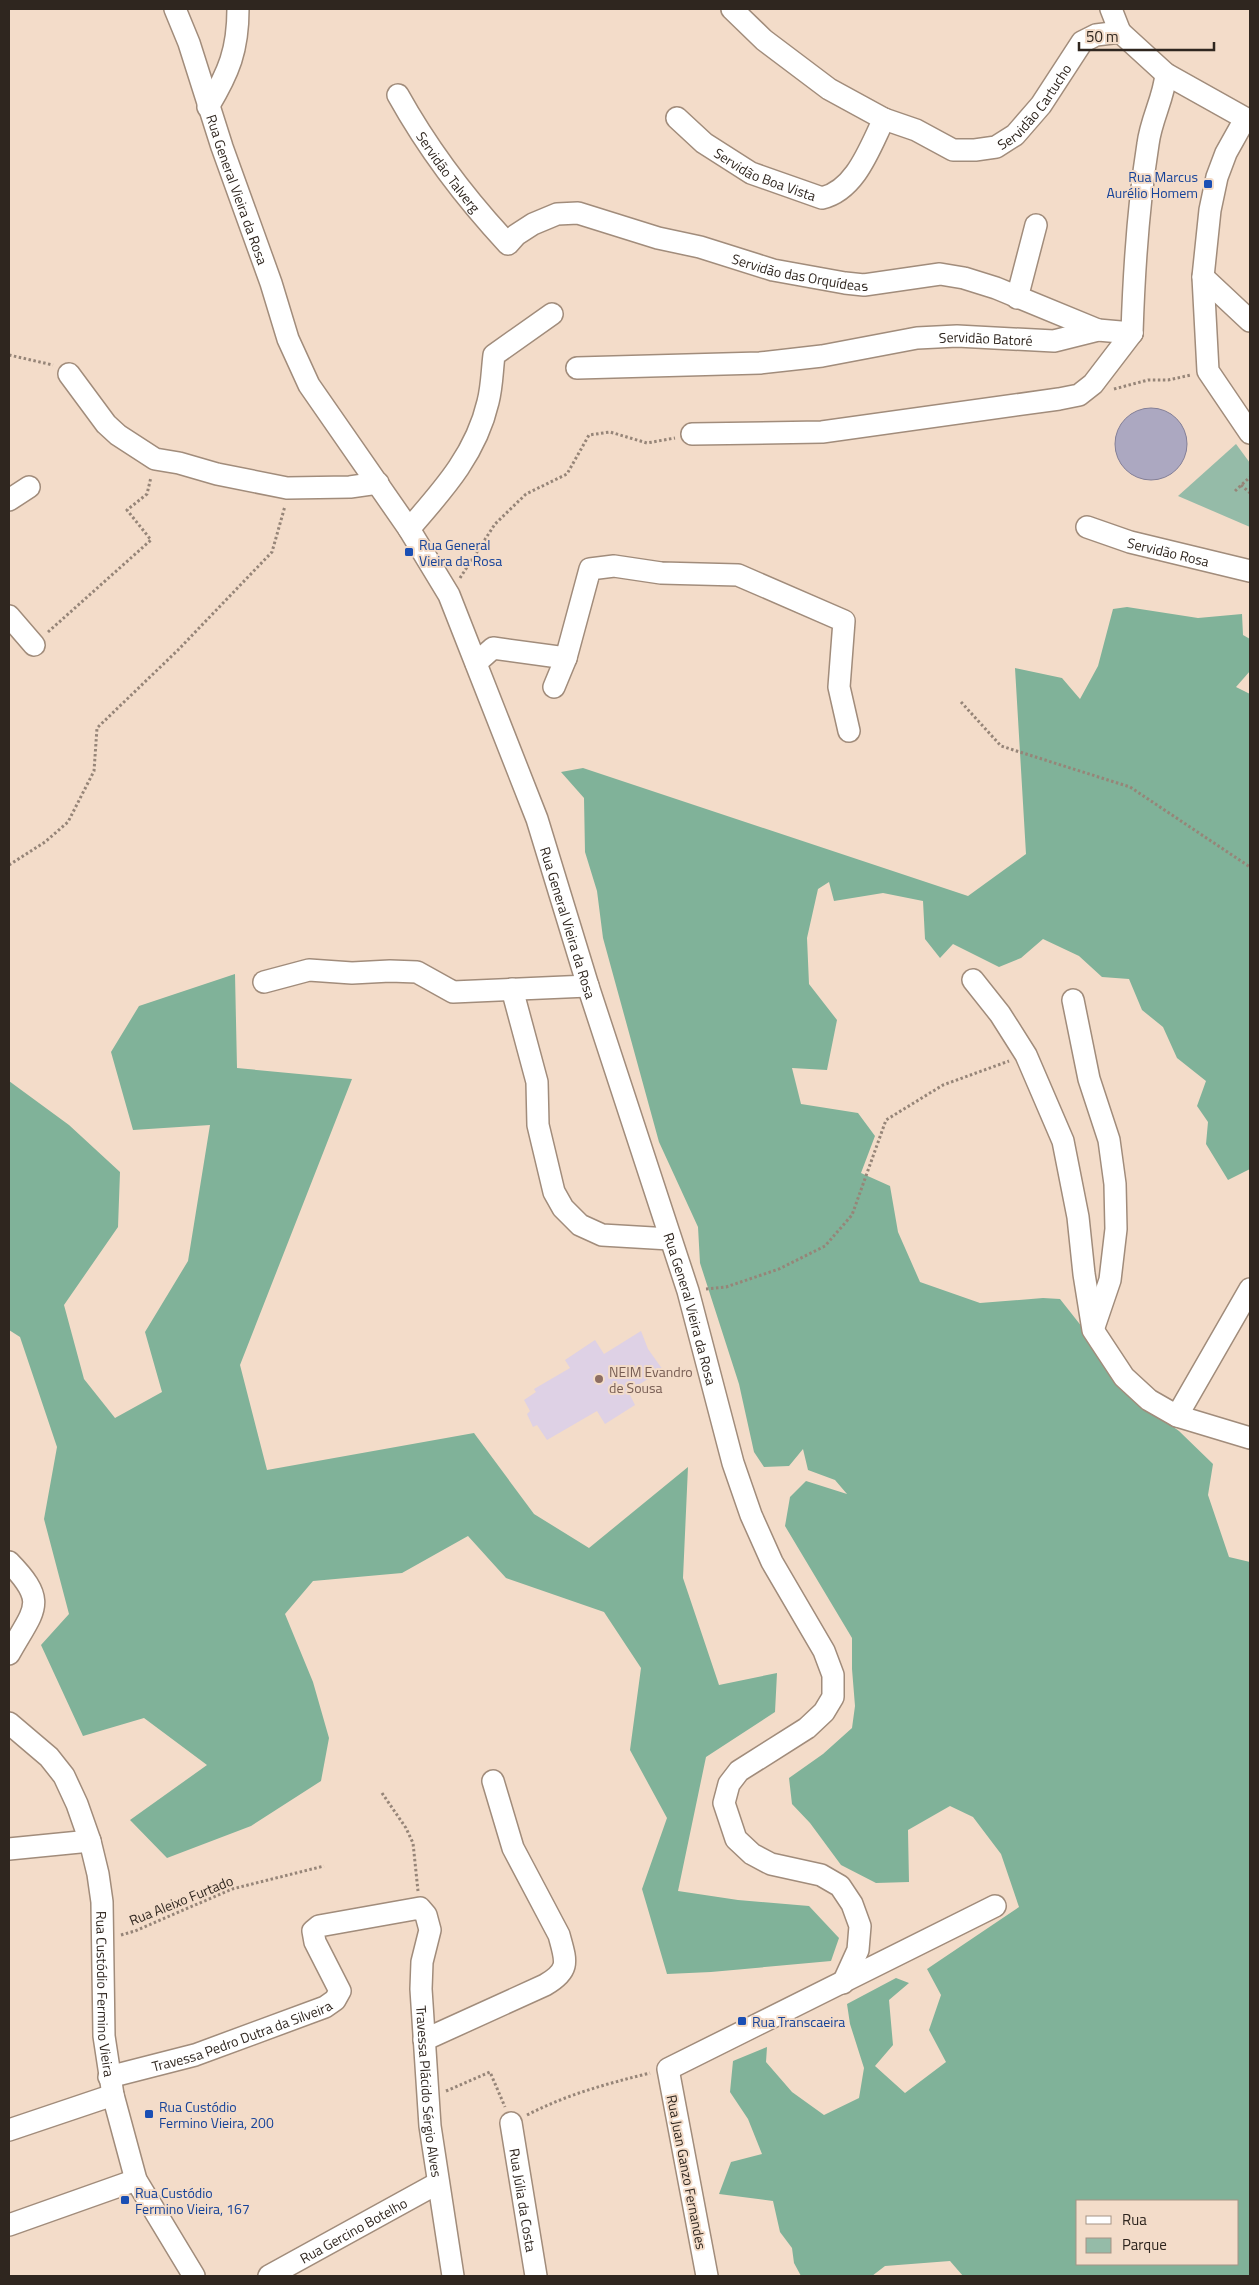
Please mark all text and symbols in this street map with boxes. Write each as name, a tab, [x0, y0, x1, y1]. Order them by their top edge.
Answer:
scale bar	[1079, 20, 1214, 52]
text: 50 m	[1086, 25, 1119, 48]
street label: Servidão Cartucho	[993, 59, 1076, 154]
street label: Rua General Vieira da Rosa	[202, 112, 274, 267]
street label: Servidão Talverg	[412, 127, 486, 217]
street label: Servidão Boa Vista	[710, 142, 819, 206]
place label: Rua Marcus Aurélio Homem	[1106, 166, 1198, 203]
marker: Rua Marcus Aurélio Homem	[1202, 178, 1214, 190]
street label: Servidão das Orquídeas	[729, 247, 869, 296]
street label: Servidão Batoré	[938, 325, 1033, 350]
street label: Servidão Rosa	[1125, 531, 1212, 571]
place label: Rua General Vieira da Rosa	[419, 534, 502, 571]
marker: Rua General Vieira da Rosa	[403, 546, 415, 558]
street label: Rua General Vieira da Rosa	[536, 844, 602, 1001]
street label: Rua General Vieira da Rosa	[659, 1230, 723, 1387]
place label: NEIM Evandro de Sousa	[609, 1361, 693, 1398]
marker: NEIM Evandro de Sousa	[593, 1373, 605, 1385]
street label: Rua Aleixo Furtado	[126, 1870, 236, 1930]
street label: Rua Custódio Fermino Vieira	[92, 1911, 121, 2078]
street label: Travessa Pedro Dutra da Silveira	[149, 1995, 336, 2076]
street label: Travessa Plácido Sérgio Alves	[412, 2005, 448, 2179]
place label: Rua Transcaeira	[752, 2011, 845, 2032]
marker: Rua Transcaeira	[736, 2015, 748, 2027]
street label: Rua Juan Ganzo Fernandes	[662, 2093, 712, 2251]
place label: Rua Custódio Fermino Vieira, 200	[159, 2096, 274, 2133]
marker: Rua Custódio Fermino Vieira, 200	[143, 2108, 155, 2120]
street label: Rua Júlia da Costa	[505, 2147, 542, 2253]
place label: Rua Custódio Fermino Vieira, 167	[135, 2182, 250, 2219]
street label: Rua Gercino Botelho	[296, 2192, 411, 2268]
marker: Rua Custódio Fermino Vieira, 167	[119, 2194, 131, 2206]
legend	[1076, 2200, 1239, 2265]
text: Rua	[1122, 2208, 1147, 2231]
text: Parque	[1122, 2233, 1167, 2256]

